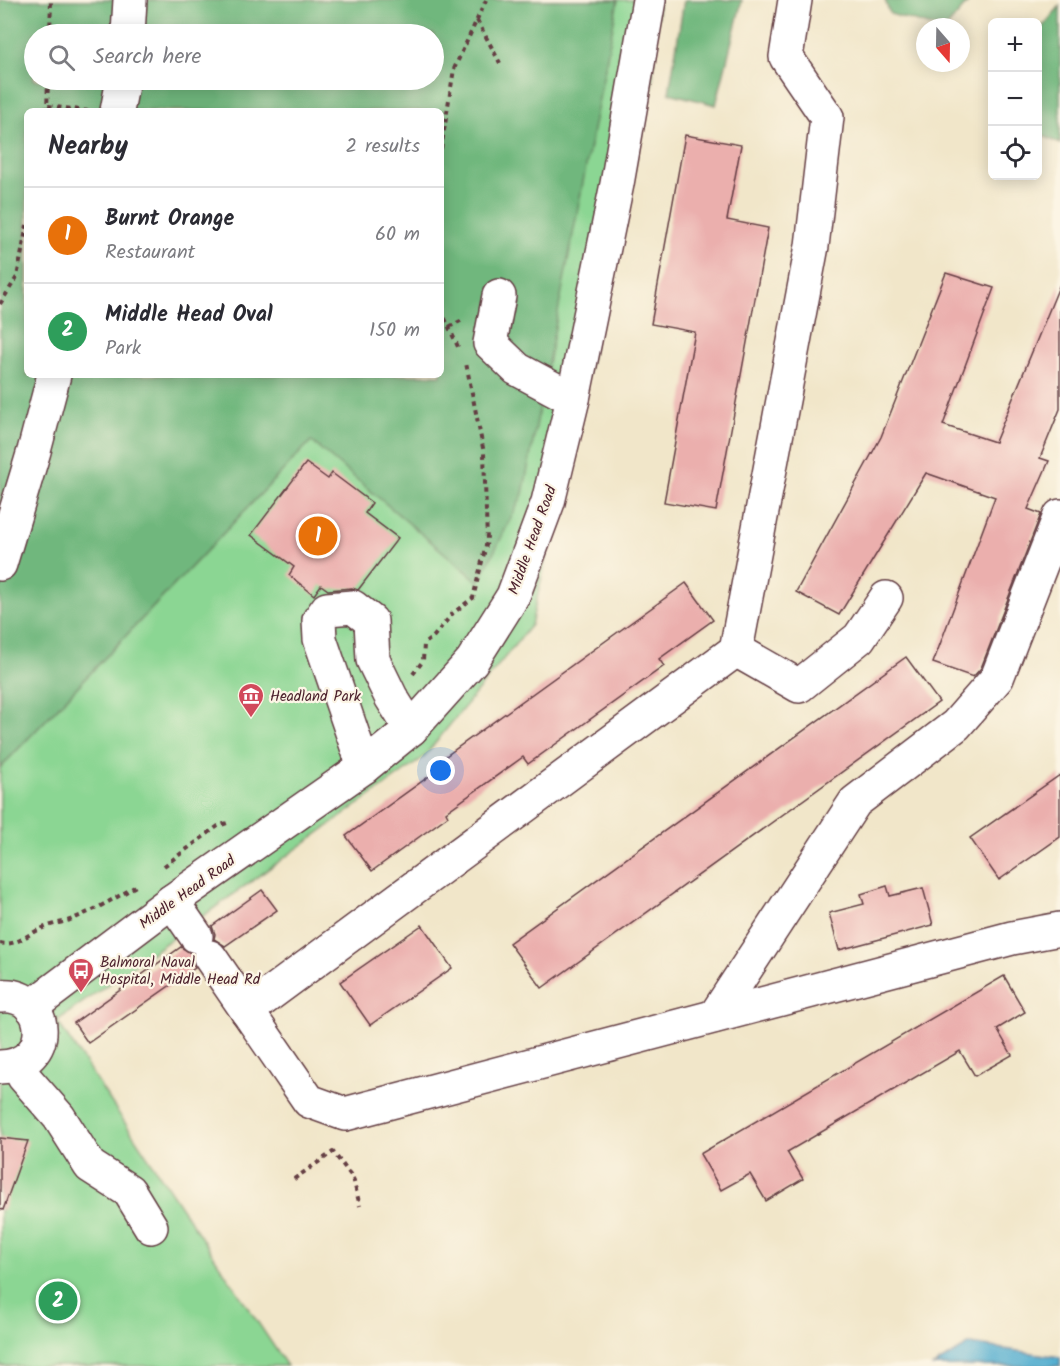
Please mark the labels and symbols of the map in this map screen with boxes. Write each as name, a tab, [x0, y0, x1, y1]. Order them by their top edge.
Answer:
north arrow	[916, 18, 970, 72]
street label: Middle Head Road	[502, 482, 564, 598]
pin: 1	[298, 514, 338, 558]
museum icon: Headland Park	[236, 681, 266, 719]
place label: Headland Park	[270, 685, 362, 709]
your location	[426, 756, 455, 785]
street label: Middle Head Road	[134, 849, 241, 936]
place label: Balmoral Naval Hospital, Middle Head Rd	[100, 951, 261, 992]
bus stop icon: Balmoral Naval Hospital, Middle Head Rd	[66, 956, 96, 994]
pin: 2	[38, 1278, 78, 1324]

